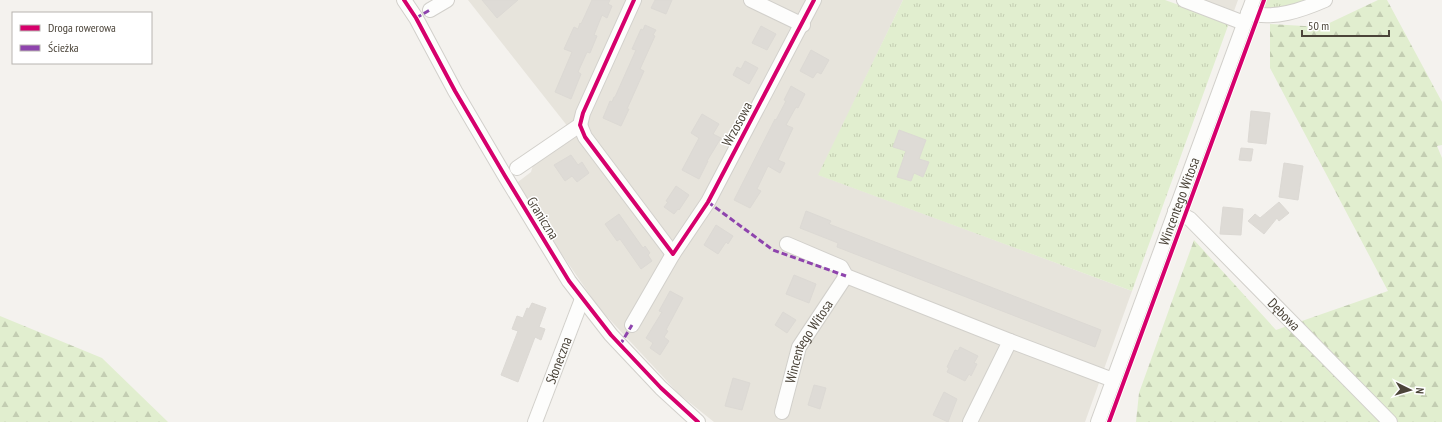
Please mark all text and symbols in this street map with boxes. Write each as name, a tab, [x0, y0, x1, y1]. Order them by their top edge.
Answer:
legend	[12, 12, 152, 64]
scale bar	[1302, 12, 1389, 38]
text: 50 m	[1308, 18, 1329, 33]
text: Droga rowerowa	[48, 20, 116, 35]
text: Ścieżka	[48, 40, 79, 55]
street label: Wrzosowa	[718, 98, 756, 150]
street label: Wincentego Witosa	[1155, 155, 1203, 248]
street label: Graniczna	[523, 193, 563, 243]
street label: Dębowa	[1264, 294, 1304, 335]
street label: Wincentego Witosa	[781, 296, 837, 385]
street label: Słoneczna	[541, 334, 576, 386]
north arrow	[1390, 370, 1430, 410]
text: N	[1413, 387, 1427, 394]

